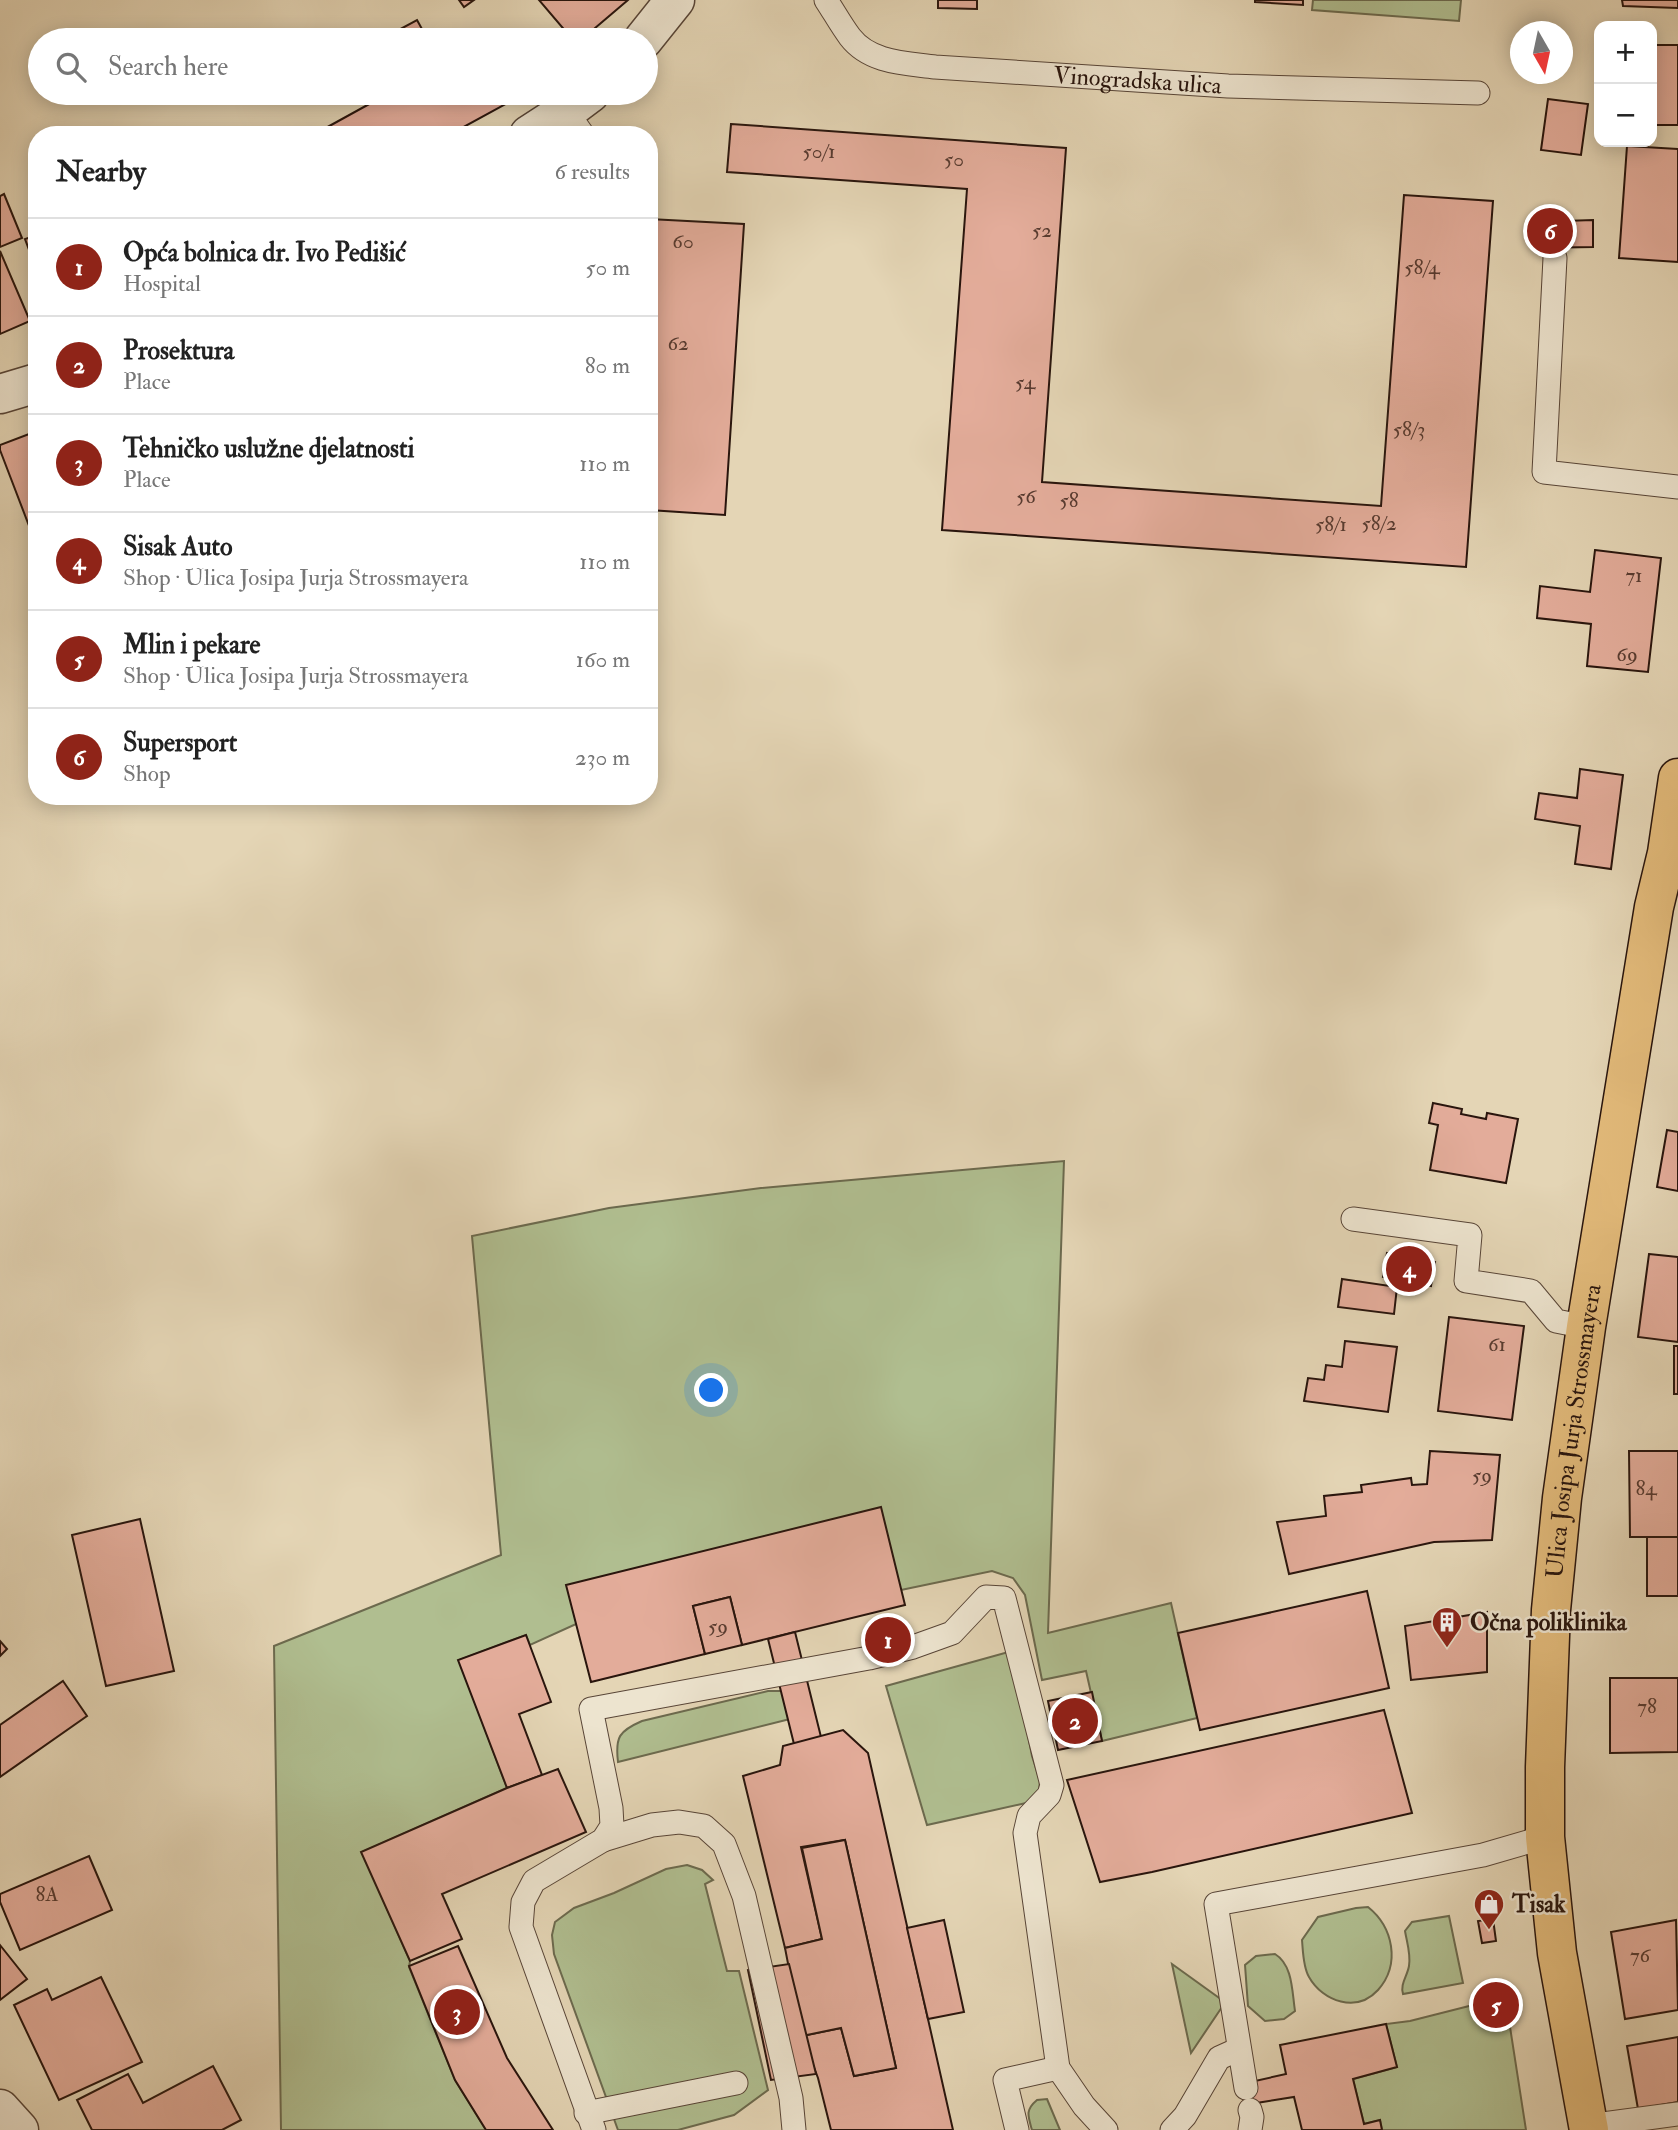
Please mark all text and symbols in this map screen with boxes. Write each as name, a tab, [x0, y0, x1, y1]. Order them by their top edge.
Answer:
north arrow	[1510, 21, 1573, 84]
map controls	[1594, 21, 1657, 147]
button: +	[1594, 21, 1657, 84]
search box	[28, 28, 658, 105]
icon: search	[52, 48, 90, 86]
text: Search here	[108, 51, 228, 83]
street label: Vinogradska ulica	[1053, 60, 1224, 102]
button: −	[1594, 84, 1657, 147]
house number: 50/1	[803, 138, 835, 165]
house number: 50	[944, 146, 964, 173]
text: Nearby	[56, 153, 146, 190]
text: 6 results	[555, 157, 630, 186]
pin: 6	[1527, 205, 1573, 257]
house number: 52	[1032, 217, 1052, 244]
house number: 60	[672, 228, 694, 255]
text: Opća bolnica dr. Ivo Pedišić	[123, 237, 406, 269]
text: 1	[75, 253, 83, 282]
text: 50 m	[586, 253, 630, 282]
house number: 58/4	[1404, 254, 1441, 281]
text: Hospital	[123, 269, 201, 298]
house number: 62	[667, 330, 689, 357]
text: Prosektura	[123, 335, 234, 367]
text: 2	[73, 351, 85, 380]
text: 80 m	[585, 351, 630, 380]
text: Place	[123, 367, 171, 396]
house number: 54	[1015, 369, 1037, 396]
house number: 58/3	[1393, 416, 1425, 443]
text: Tehničko uslužne djelatnosti	[123, 433, 414, 465]
text: 3	[75, 449, 83, 478]
text: 110 m	[579, 449, 630, 478]
text: Place	[123, 465, 171, 494]
house number: 56	[1016, 483, 1037, 510]
house number: 58	[1059, 487, 1079, 514]
house number: 58/2	[1361, 510, 1397, 537]
house number: 58/1	[1315, 511, 1347, 538]
text: Sisak Auto	[123, 531, 232, 563]
text: 4	[73, 547, 85, 576]
text: 110 m	[579, 547, 630, 576]
house number: 71	[1625, 562, 1643, 589]
text: Shop · Ulica Josipa Jurja Strossmayera	[123, 563, 469, 592]
text: Mlin i pekare	[123, 629, 260, 661]
house number: 69	[1616, 641, 1638, 668]
text: 5	[74, 645, 84, 674]
text: 160 m	[576, 645, 630, 674]
text: Shop · Ulica Josipa Jurja Strossmayera	[123, 661, 469, 690]
text: Supersport	[123, 727, 237, 759]
text: 6	[73, 743, 85, 772]
text: 230 m	[575, 743, 630, 772]
text: Shop	[123, 759, 171, 788]
pin: 4	[1386, 1243, 1432, 1295]
street label: Ulica Josipa Jurja Strossmayera	[1539, 1281, 1609, 1579]
house number: 61	[1488, 1331, 1506, 1358]
your location	[694, 1373, 728, 1407]
house number: 59	[1472, 1462, 1492, 1489]
house number: 84	[1635, 1475, 1658, 1502]
building icon: Očna poliklinika	[1430, 1605, 1464, 1649]
place label: Očna poliklinika	[1470, 1607, 1628, 1638]
house number: 59	[708, 1613, 728, 1640]
pin: 1	[865, 1614, 911, 1666]
house number: 78	[1637, 1693, 1657, 1720]
pin: 2	[1052, 1695, 1098, 1747]
house number: 8A	[35, 1881, 59, 1908]
shop icon: Tisak	[1472, 1887, 1506, 1931]
place label: Tisak	[1511, 1889, 1566, 1920]
house number: 76	[1630, 1942, 1652, 1969]
pin: 5	[1473, 1979, 1519, 2031]
pin: 3	[434, 1986, 480, 2038]

